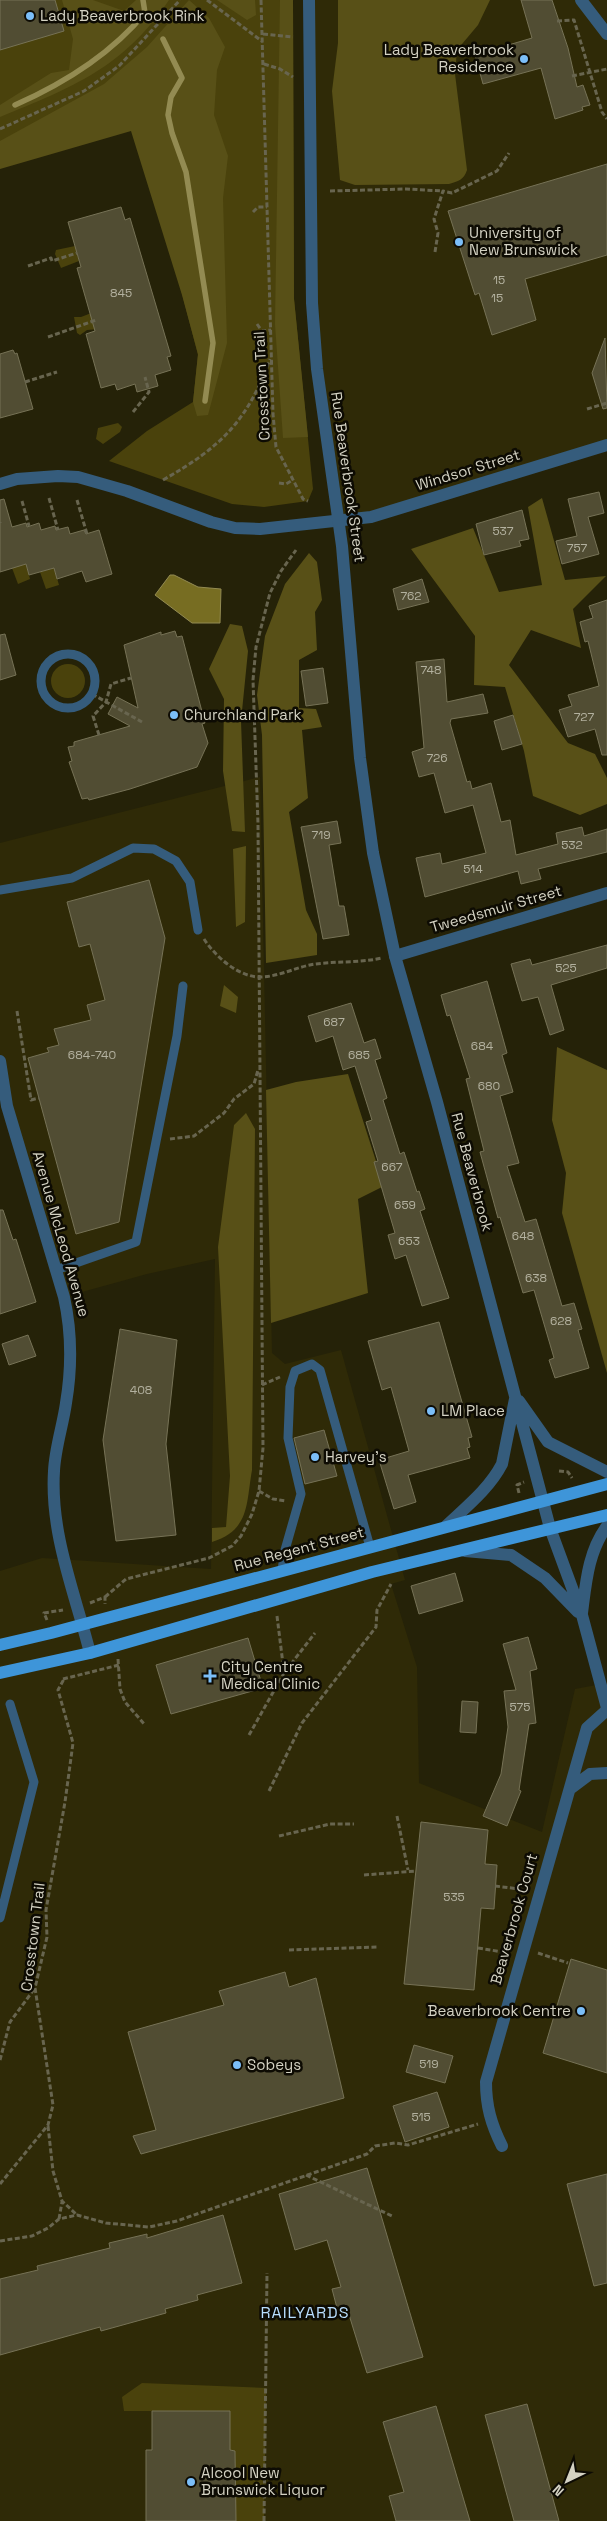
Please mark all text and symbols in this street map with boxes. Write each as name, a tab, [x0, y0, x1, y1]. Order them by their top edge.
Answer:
place label: Lady Beaverbrook Rink	[40, 6, 205, 25]
marker: Lady Beaverbrook Rink	[24, 10, 36, 22]
place label: Lady Beaverbrook Residence	[384, 40, 514, 76]
marker: Lady Beaverbrook Residence	[518, 53, 530, 65]
place label: University of New Brunswick	[469, 223, 578, 259]
marker: University of New Brunswick	[453, 236, 465, 248]
house number: 15	[493, 272, 505, 288]
house number: 845	[110, 285, 132, 301]
house number: 15	[491, 290, 503, 306]
street label: Crosstown Trail	[249, 331, 274, 441]
street label: Rue Beaverbrook Street	[327, 390, 370, 564]
street label: Windsor Street	[413, 445, 522, 494]
house number: 537	[492, 523, 514, 539]
house number: 757	[567, 540, 588, 556]
house number: 762	[400, 588, 422, 604]
house number: 748	[420, 662, 442, 678]
place label: Churchland Park	[184, 705, 302, 724]
marker: Churchland Park	[168, 709, 180, 721]
house number: 727	[574, 709, 595, 725]
house number: 726	[426, 750, 448, 766]
house number: 719	[311, 827, 331, 843]
house number: 532	[561, 837, 583, 853]
house number: 514	[463, 861, 483, 877]
street label: Tweedsmuir Street	[428, 881, 564, 936]
house number: 525	[555, 960, 577, 976]
house number: 687	[323, 1014, 345, 1030]
house number: 684	[471, 1038, 494, 1054]
house number: 684-740	[68, 1047, 116, 1063]
house number: 685	[348, 1047, 370, 1063]
house number: 680	[478, 1078, 500, 1094]
street label: Rue Beaverbrook	[447, 1110, 497, 1233]
street label: Avenue McLeod Avenue	[29, 1149, 94, 1319]
house number: 667	[381, 1159, 403, 1175]
house number: 659	[394, 1197, 416, 1213]
house number: 648	[512, 1228, 534, 1244]
house number: 653	[398, 1233, 420, 1249]
house number: 638	[525, 1270, 547, 1286]
house number: 628	[550, 1313, 572, 1329]
house number: 408	[130, 1382, 152, 1398]
place label: LM Place	[441, 1401, 505, 1420]
marker: LM Place	[425, 1405, 437, 1417]
place label: Harvey's	[325, 1447, 387, 1466]
marker: Harvey's	[309, 1451, 321, 1463]
street label: Rue Regent Street	[232, 1522, 366, 1575]
place label: City Centre Medical Clinic	[221, 1657, 320, 1693]
marker: City Centre Medical Clinic	[203, 1669, 217, 1683]
house number: 575	[509, 1699, 531, 1715]
street label: Beaverbrook Court	[486, 1851, 541, 1987]
street label: Crosstown Trail	[16, 1881, 49, 1992]
house number: 535	[443, 1889, 465, 1905]
place label: Beaverbrook Centre	[427, 2001, 571, 2020]
marker: Beaverbrook Centre	[575, 2005, 587, 2017]
place label: Sobeys	[247, 2055, 301, 2074]
house number: 519	[419, 2056, 439, 2072]
marker: Sobeys	[231, 2059, 243, 2071]
house number: 515	[411, 2109, 431, 2125]
district label: RAILYARDS	[261, 2302, 350, 2323]
north arrow	[542, 2456, 592, 2506]
place label: Alcool New Brunswick Liquor	[201, 2463, 325, 2499]
marker: Alcool New Brunswick Liquor	[185, 2476, 197, 2488]
text: N	[549, 2481, 568, 2500]

